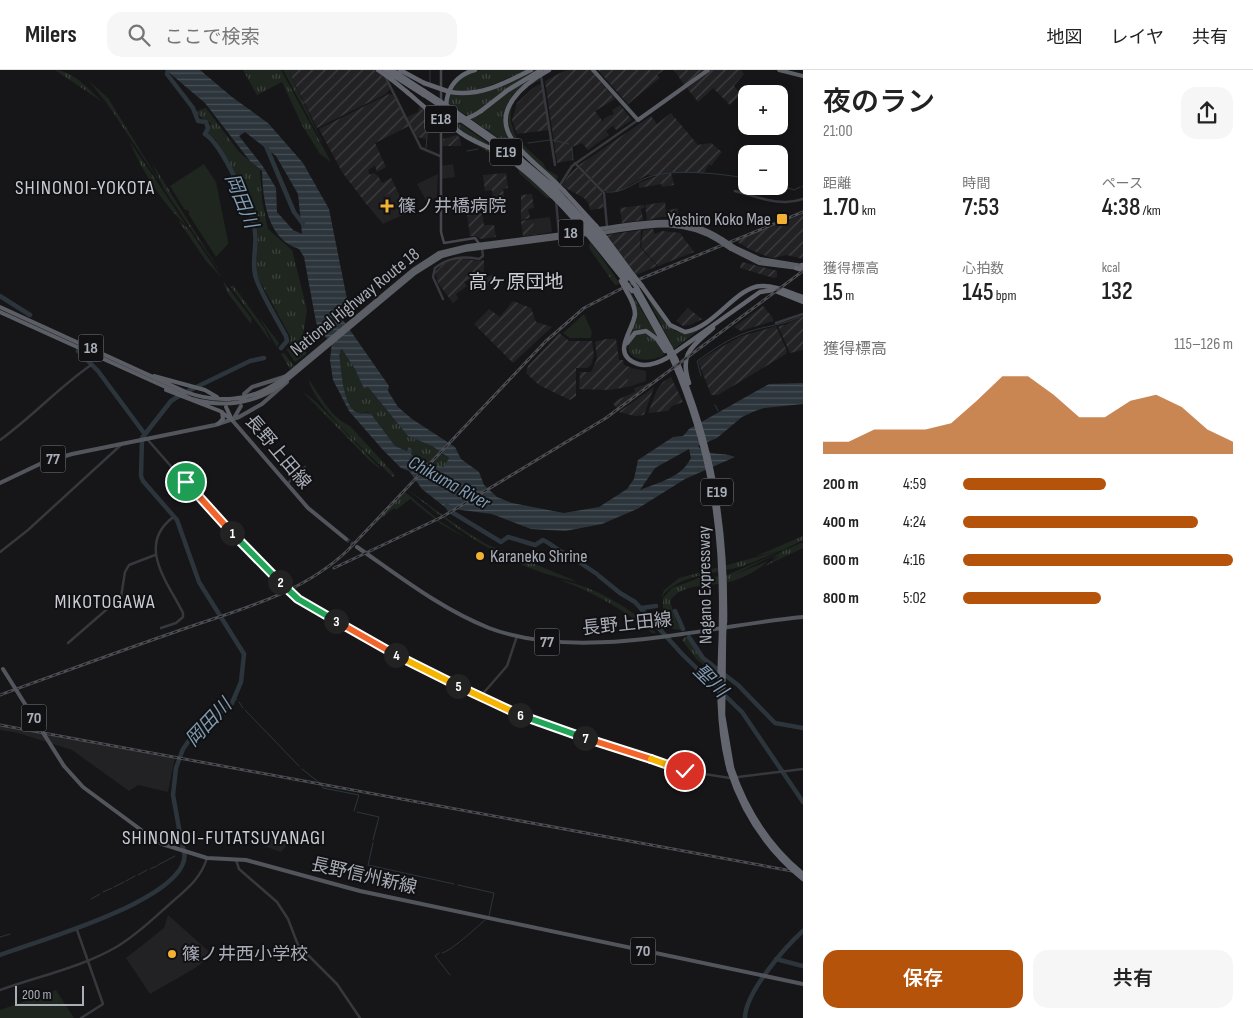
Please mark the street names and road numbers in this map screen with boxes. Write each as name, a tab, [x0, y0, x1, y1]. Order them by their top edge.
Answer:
road number: E18	[425, 106, 457, 132]
road number: E19	[490, 138, 522, 165]
road number: 18	[558, 220, 584, 247]
street label: National Highway Route 18	[286, 243, 424, 360]
road number: 18	[78, 334, 104, 362]
street label: 長野上田線	[241, 411, 315, 493]
road number: 77	[40, 446, 66, 472]
road number: E19	[701, 478, 733, 506]
street label: Nagano Expressway	[693, 526, 717, 644]
street label: 長野上田線	[581, 609, 673, 639]
road number: 77	[534, 628, 560, 656]
road number: 70	[22, 704, 46, 731]
street label: 長野信州新線	[309, 854, 419, 898]
road number: 70	[630, 938, 656, 964]

